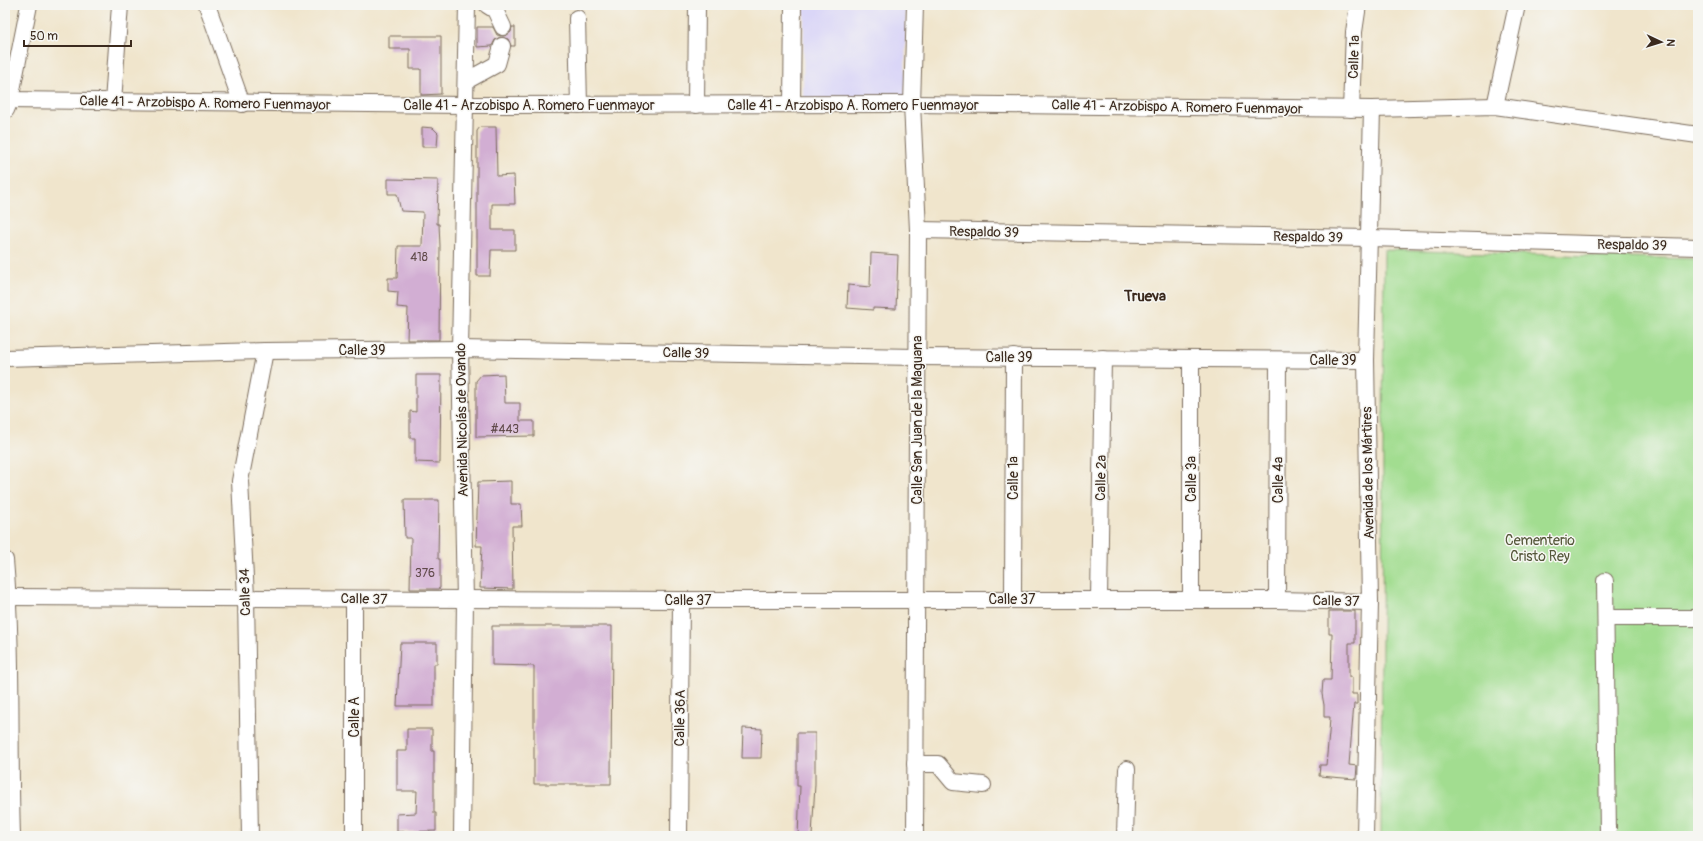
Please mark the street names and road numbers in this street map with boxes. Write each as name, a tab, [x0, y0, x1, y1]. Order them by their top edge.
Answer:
street label: Calle 1ª	[1345, 35, 1363, 79]
street label: Calle 41 - Arzobispo A. Romero Fuenmayor	[79, 92, 331, 114]
street label: Calle 41 - Arzobispo A. Romero Fuenmayor	[1051, 96, 1303, 118]
street label: Calle 41 - Arzobispo A. Romero Fuenmayor	[403, 97, 655, 114]
street label: Calle 41 - Arzobispo A. Romero Fuenmayor	[727, 97, 979, 114]
street label: Respaldo 39	[949, 223, 1019, 241]
street label: Respaldo 39	[1273, 228, 1343, 246]
street label: Respaldo 39	[1597, 236, 1667, 254]
street label: Calle San Juan de la Maguana	[909, 336, 926, 504]
street label: Calle 39	[339, 342, 385, 359]
street label: Avenida Nicolás de Ovando	[452, 342, 472, 497]
street label: Calle 39	[662, 344, 710, 362]
street label: Calle 39	[986, 349, 1032, 366]
street label: Calle 39	[1310, 352, 1356, 369]
street label: Avenida de los Mártires	[1358, 406, 1378, 539]
street label: Calle 2ª	[1092, 455, 1110, 501]
street label: Calle 1ª	[1005, 456, 1022, 500]
street label: Calle 3ª	[1183, 456, 1200, 502]
street label: Calle 4ª	[1270, 457, 1287, 503]
street label: Calle 34	[236, 568, 254, 616]
street label: Calle 37	[340, 590, 388, 608]
street label: Calle 37	[989, 591, 1036, 608]
street label: Calle 37	[665, 592, 712, 609]
street label: Calle 37	[1312, 592, 1360, 610]
street label: Calle 36A	[671, 689, 689, 747]
street label: Calle A	[346, 697, 363, 737]

